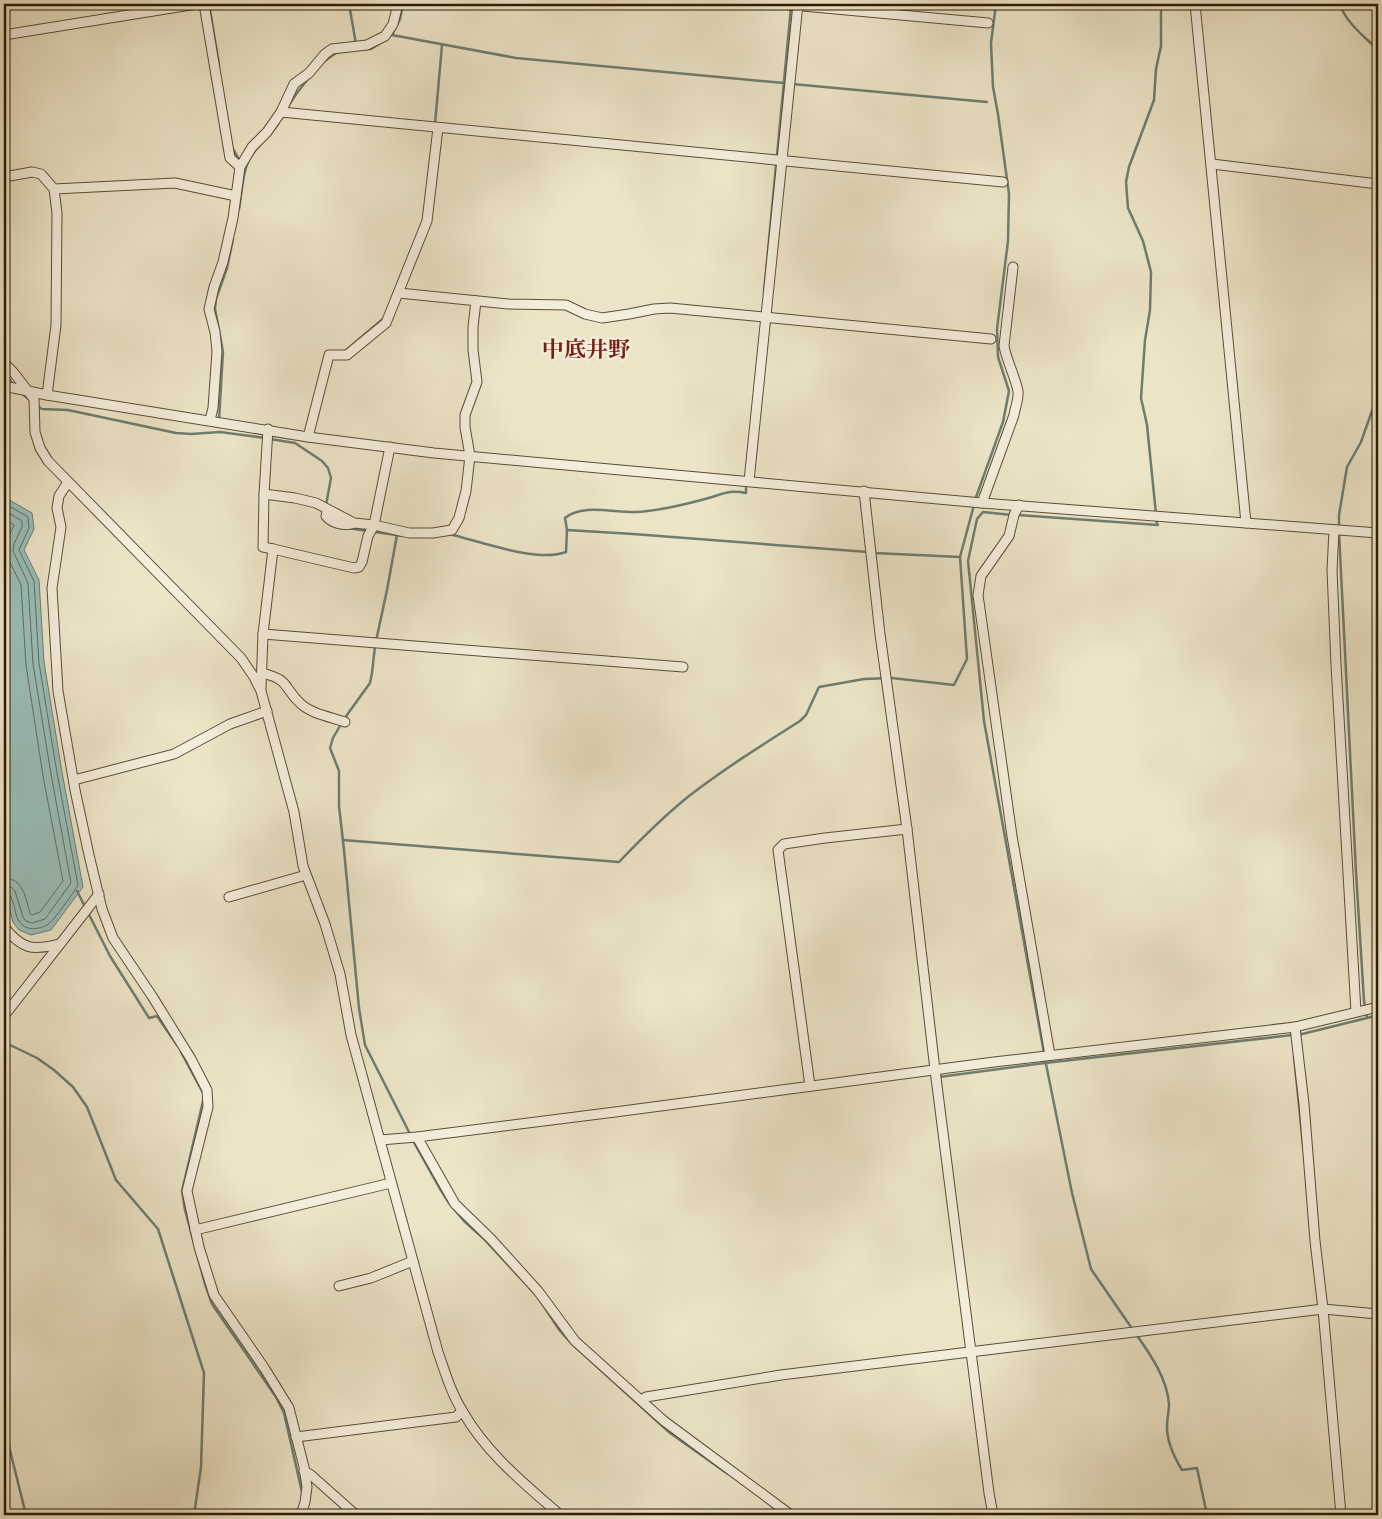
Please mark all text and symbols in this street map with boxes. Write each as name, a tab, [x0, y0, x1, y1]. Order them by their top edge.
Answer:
district label: 中底井野	[542, 336, 631, 368]

